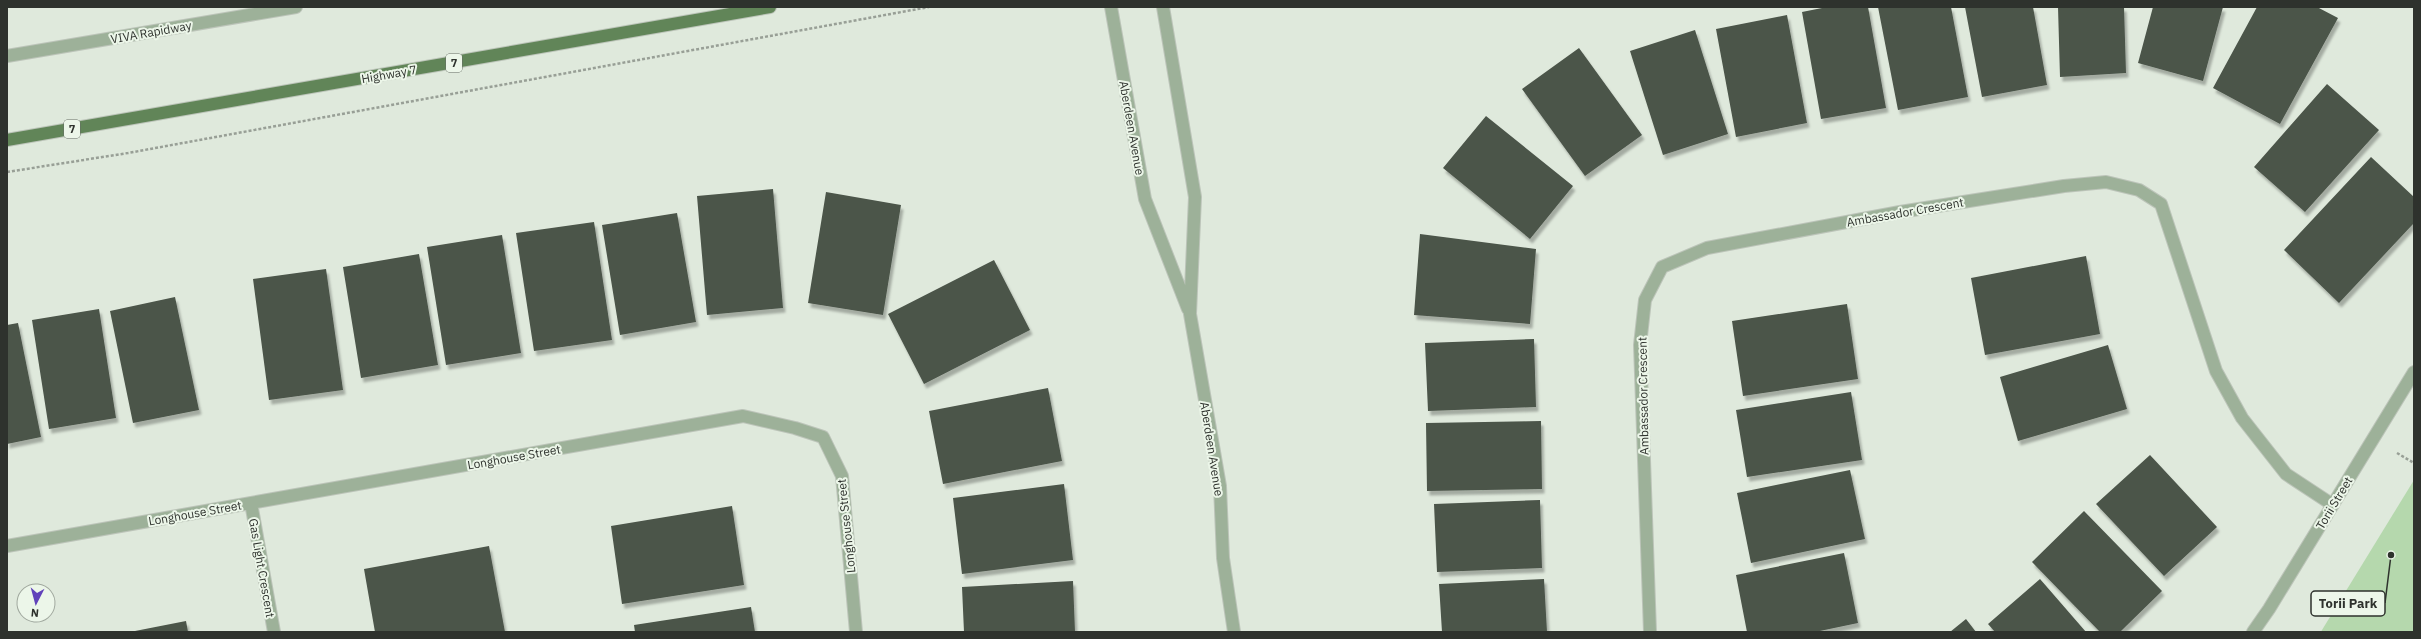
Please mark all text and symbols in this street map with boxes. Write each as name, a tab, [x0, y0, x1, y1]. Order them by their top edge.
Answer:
street label: VIVA Rapidway	[109, 18, 193, 46]
road number: 7	[446, 54, 462, 72]
street label: Highway 7	[360, 62, 418, 86]
street label: Aberdeen Avenue	[1116, 80, 1148, 177]
road number: 7	[64, 120, 80, 138]
street label: Ambassador Crescent	[1845, 194, 1965, 230]
street label: Ambassador Crescent	[1634, 337, 1652, 455]
street label: Aberdeen Avenue	[1197, 401, 1227, 498]
street label: Longhouse Street	[466, 441, 562, 473]
street label: Torii Street	[2312, 474, 2356, 532]
street label: Longhouse Street	[834, 478, 858, 574]
street label: Longhouse Street	[147, 497, 243, 529]
street label: Gas Light Crescent	[246, 517, 278, 619]
north arrow	[16, 583, 56, 623]
callout: Torii Park	[2311, 591, 2385, 616]
text: Torii Park	[2319, 595, 2378, 612]
text: N	[30, 606, 40, 620]

